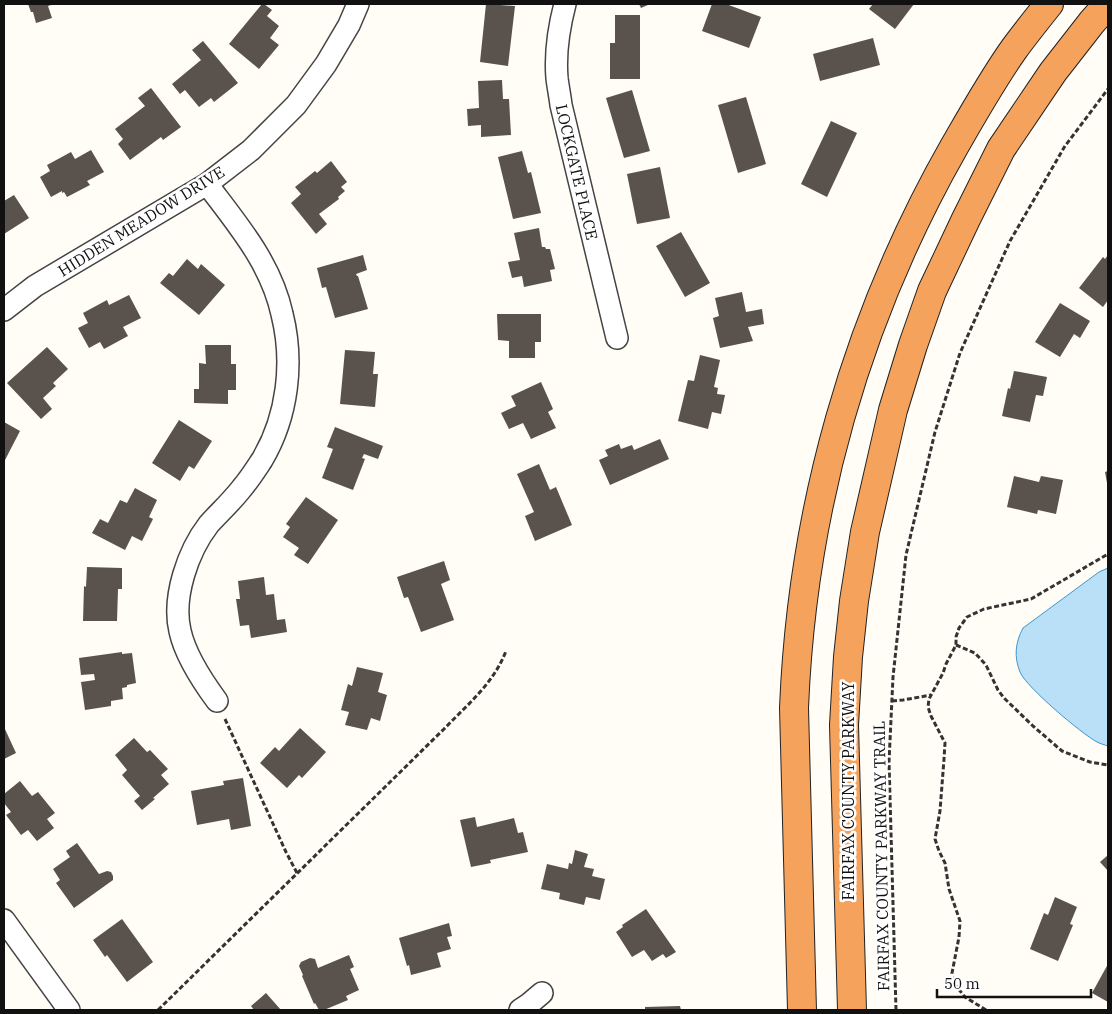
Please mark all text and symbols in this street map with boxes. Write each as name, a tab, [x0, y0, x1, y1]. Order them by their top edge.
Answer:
street label: LOCKGATE PLACE	[552, 102, 602, 242]
street label: HIDDEN MEADOW DRIVE	[54, 161, 228, 281]
street label: FAIRFAX COUNTY PARKWAY	[838, 681, 858, 901]
street label: FAIRFAX COUNTY PARKWAY TRAIL	[869, 721, 893, 991]
scale bar	[937, 966, 1091, 998]
text: 50 m	[944, 974, 980, 993]

